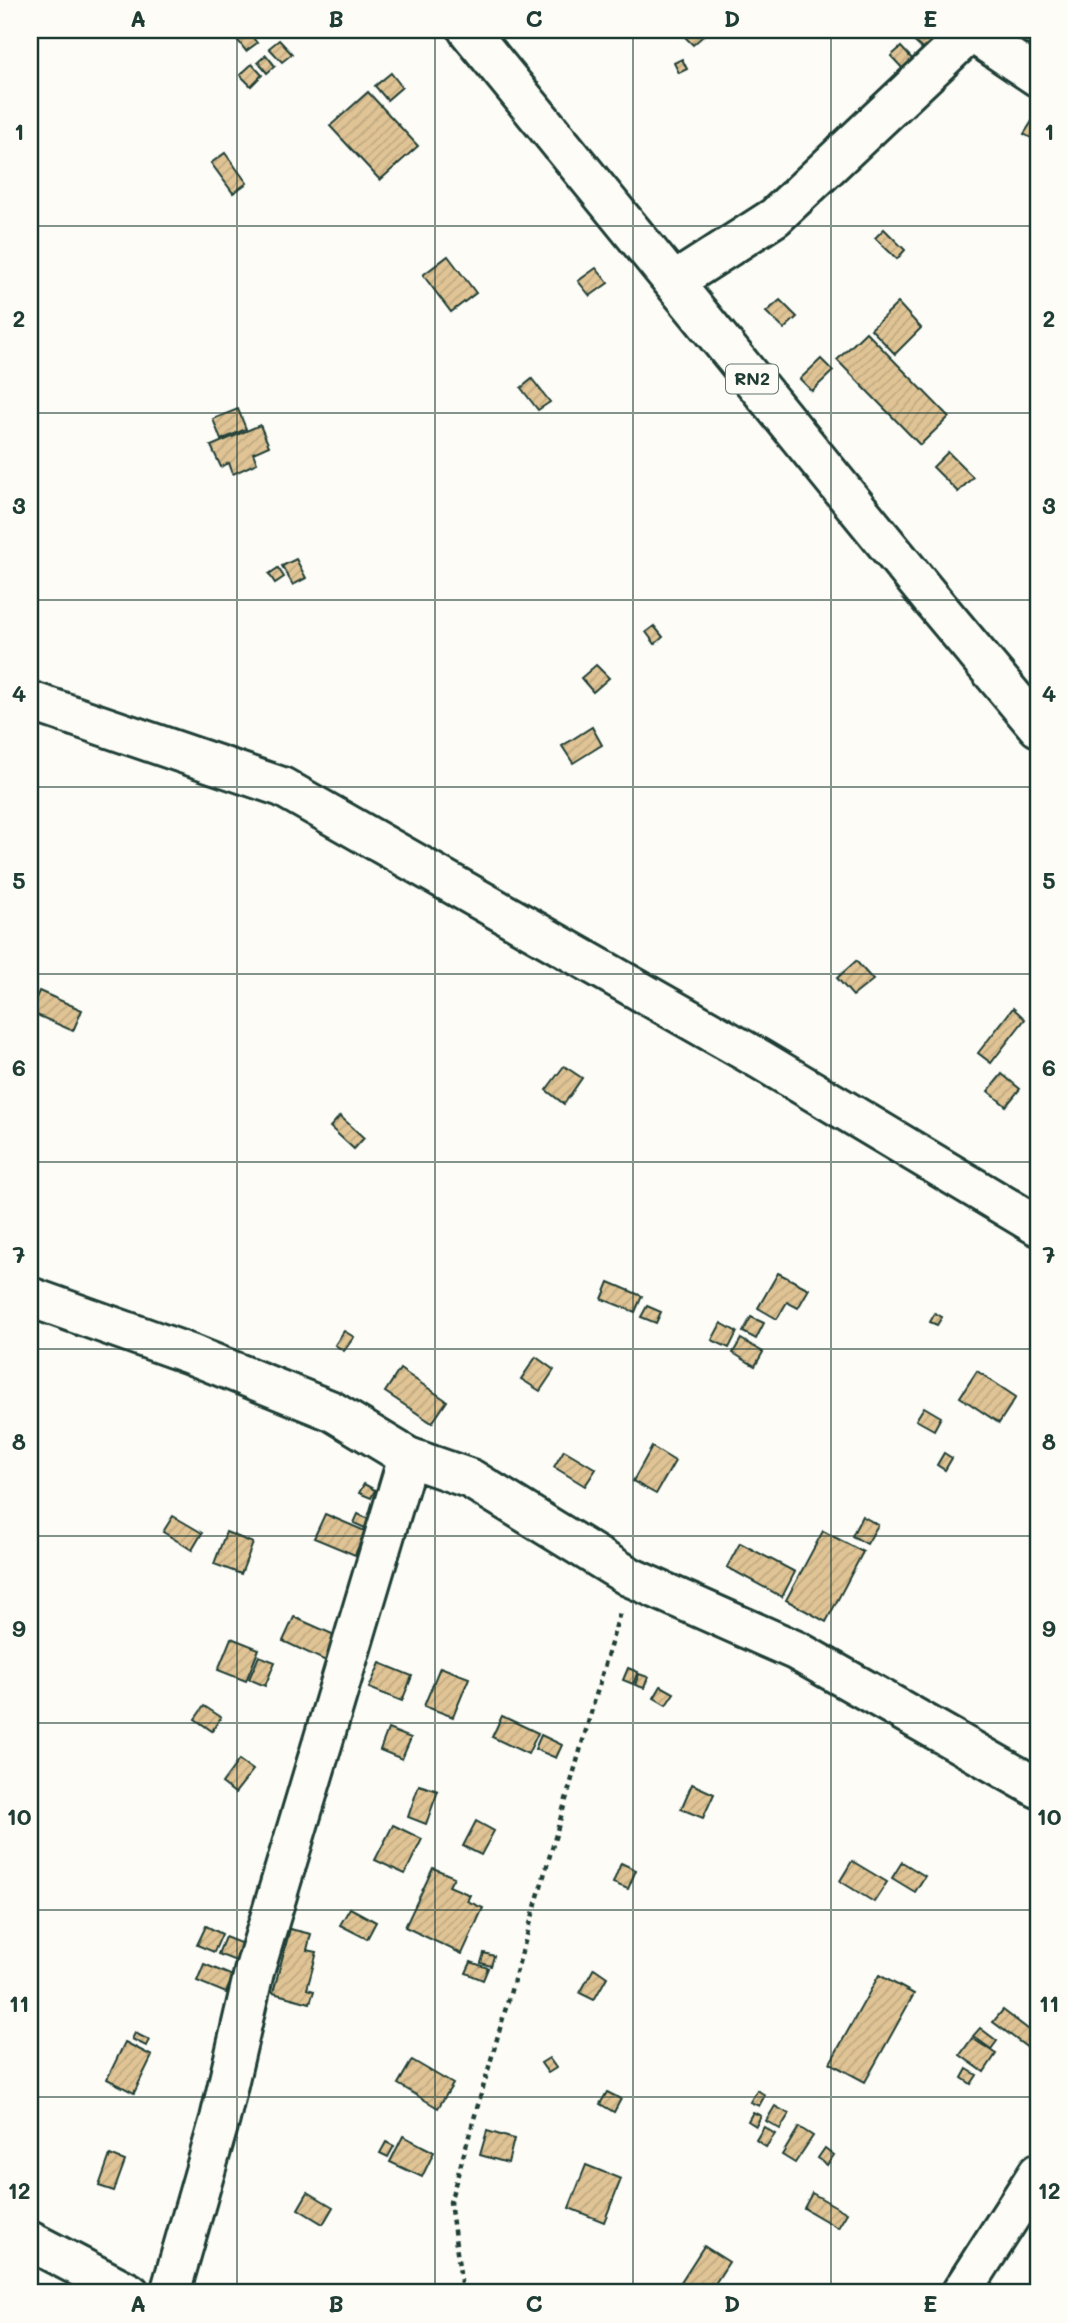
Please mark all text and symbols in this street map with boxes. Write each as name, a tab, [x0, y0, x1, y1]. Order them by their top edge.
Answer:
text: A	[130, 3, 146, 33]
text: B	[328, 3, 344, 33]
text: C	[525, 3, 543, 33]
text: D	[724, 3, 740, 33]
text: E	[923, 3, 937, 33]
text: 1	[14, 116, 24, 146]
text: 1	[1044, 116, 1054, 146]
text: 2	[13, 303, 25, 333]
text: 2	[1043, 303, 1055, 333]
road number: RN2	[726, 365, 778, 394]
text: 3	[12, 490, 26, 520]
text: 3	[1042, 490, 1056, 520]
text: 4	[12, 678, 26, 708]
text: 4	[1042, 678, 1056, 708]
text: 5	[12, 865, 26, 895]
text: 5	[1042, 865, 1056, 895]
text: 6	[12, 1052, 26, 1082]
text: 6	[1042, 1052, 1056, 1082]
text: 7	[13, 1239, 26, 1269]
text: 7	[1043, 1239, 1056, 1269]
text: 8	[12, 1426, 26, 1456]
text: 8	[1042, 1426, 1056, 1456]
text: 9	[12, 1613, 26, 1643]
text: 9	[1042, 1613, 1056, 1643]
text: 10	[7, 1801, 32, 1831]
text: 10	[1037, 1801, 1062, 1831]
text: 11	[9, 1988, 29, 2018]
text: 11	[1039, 1988, 1059, 2018]
text: 12	[7, 2175, 31, 2205]
text: 12	[1037, 2175, 1061, 2205]
text: A	[130, 2288, 146, 2318]
text: B	[328, 2288, 344, 2318]
text: C	[525, 2288, 543, 2318]
text: D	[724, 2288, 740, 2318]
text: E	[923, 2288, 937, 2318]

